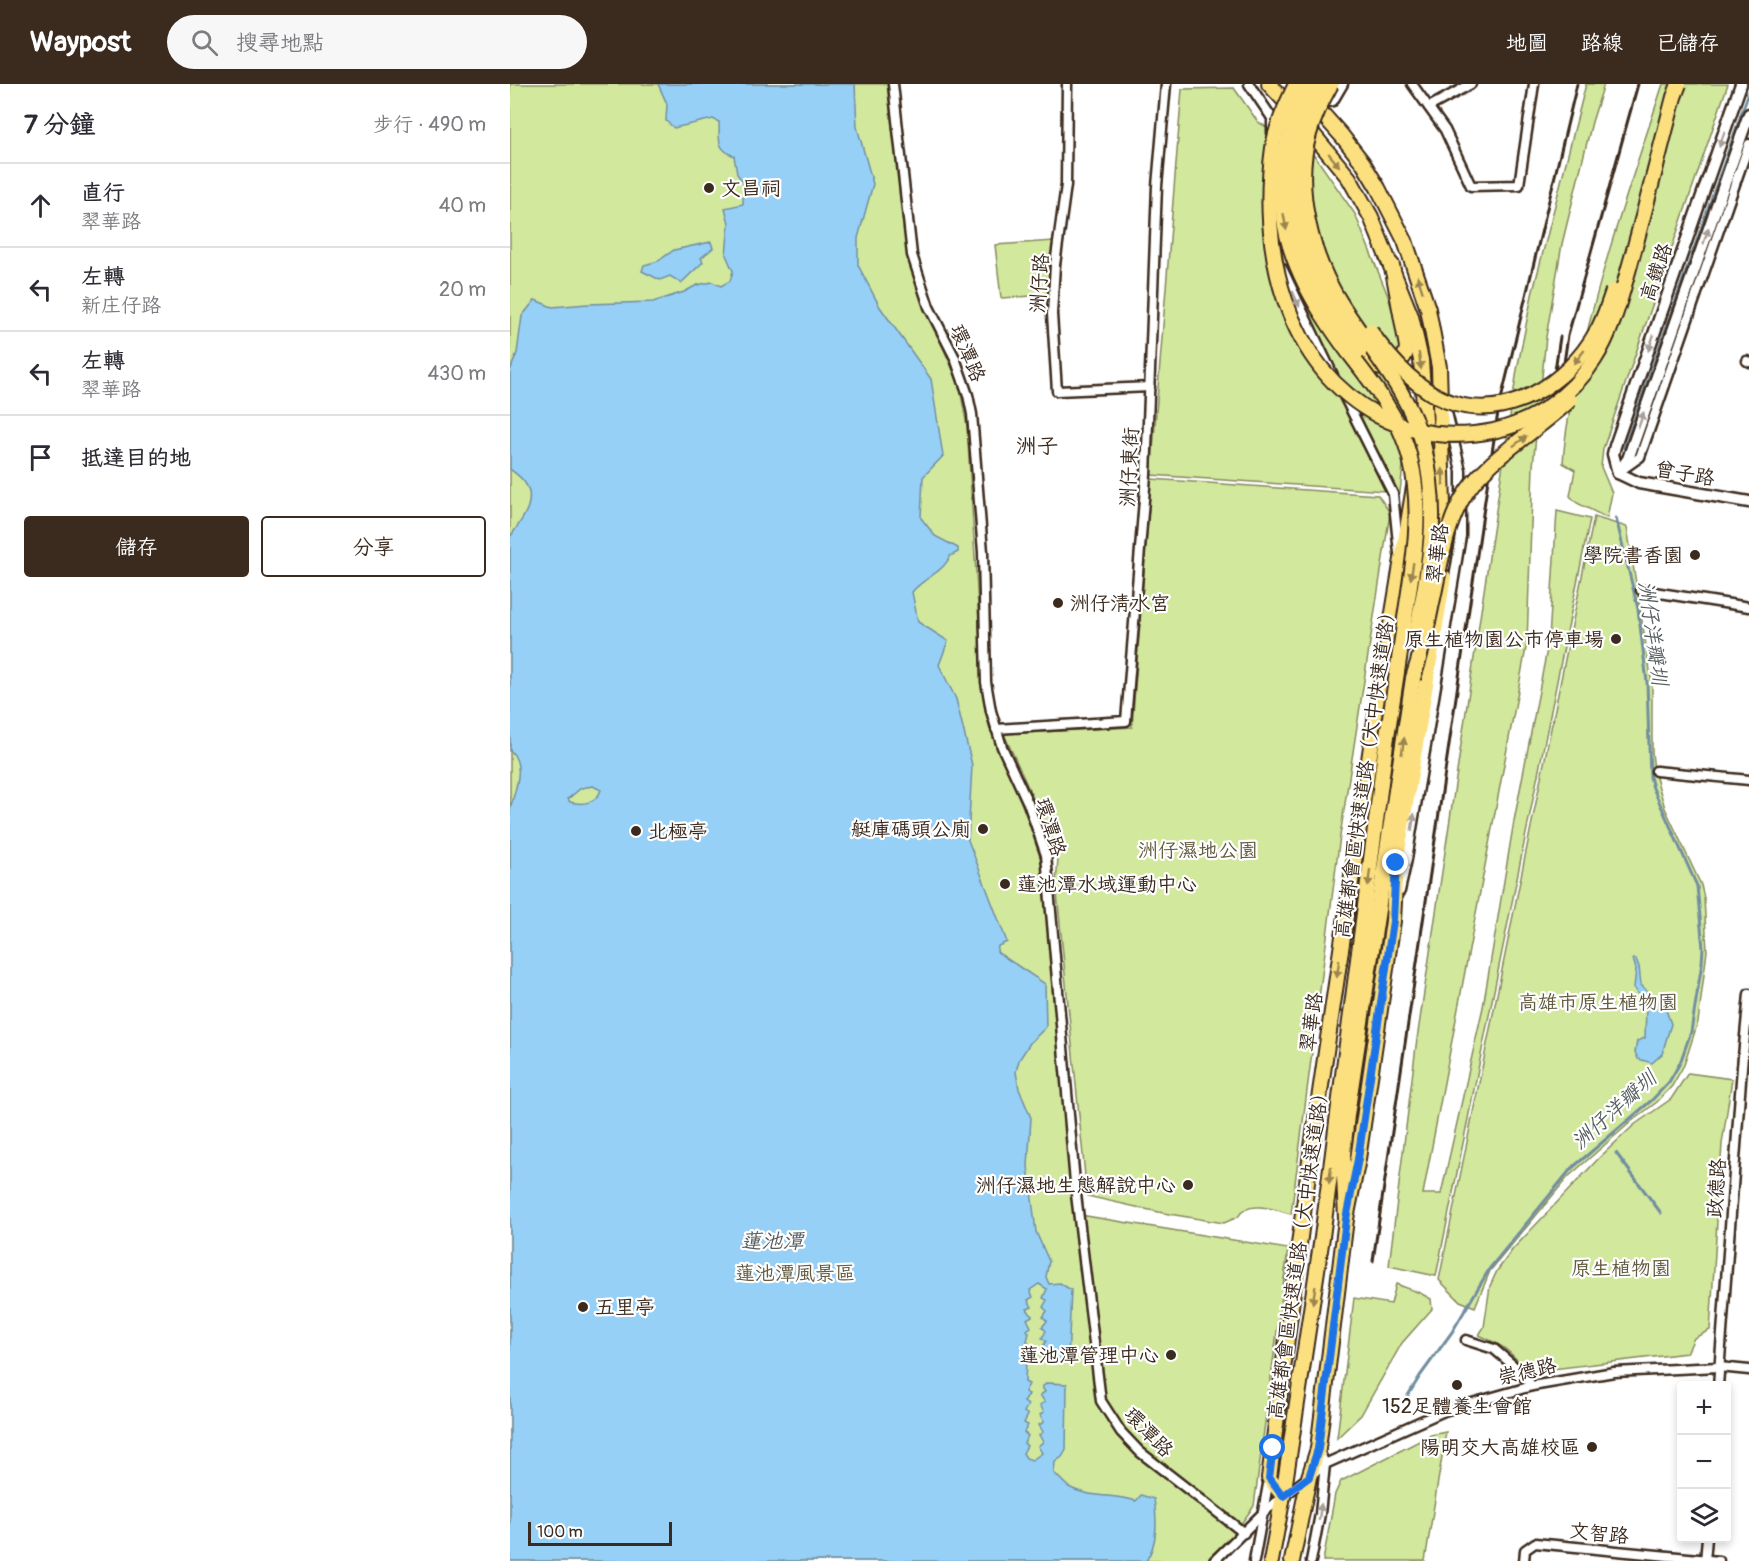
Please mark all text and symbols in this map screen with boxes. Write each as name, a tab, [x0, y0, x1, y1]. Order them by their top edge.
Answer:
search box	[167, 15, 587, 69]
text: Waypost	[30, 25, 131, 60]
icon: search	[188, 26, 221, 59]
text: 搜尋地點	[236, 29, 324, 57]
text: 地圖	[1506, 30, 1548, 57]
text: 路線	[1581, 30, 1623, 57]
text: 已儲存	[1656, 30, 1719, 57]
text: 7 分鐘	[24, 109, 95, 141]
text: 步行 · 490 m	[373, 112, 486, 137]
one-way arrow	[1716, 130, 1726, 148]
one-way arrow	[1328, 152, 1341, 168]
place label: 文昌祠	[721, 176, 781, 201]
text: 直行	[81, 179, 125, 207]
marker: 文昌祠	[702, 181, 716, 195]
icon: ahead	[24, 189, 57, 222]
text: 40 m	[439, 193, 486, 218]
text: 翠華路	[81, 209, 141, 234]
one-way arrow	[1280, 213, 1289, 232]
one-way arrow	[1701, 227, 1711, 245]
street label: 高鐵路	[1635, 239, 1678, 305]
street label: 洲仔路	[1025, 251, 1054, 314]
text: 左轉	[81, 263, 125, 291]
icon: left	[24, 273, 57, 306]
one-way arrow	[1415, 275, 1424, 293]
text: 20 m	[439, 277, 486, 302]
one-way arrow	[1291, 290, 1300, 307]
text: 新庄仔路	[81, 293, 161, 318]
street label: 環潭路	[944, 321, 991, 387]
one-way arrow	[1645, 334, 1655, 352]
text: 左轉	[81, 347, 125, 375]
one-way arrow	[1574, 349, 1586, 364]
one-way arrow	[1416, 351, 1425, 370]
icon: left	[24, 357, 57, 390]
text: 430 m	[427, 361, 486, 386]
text: 翠華路	[81, 377, 141, 402]
one-way arrow	[1637, 411, 1647, 429]
street label: 洲仔東街	[1115, 426, 1144, 508]
district label: 洲子	[1016, 433, 1058, 460]
one-way arrow	[1512, 436, 1527, 448]
icon: arrive	[24, 441, 57, 474]
text: 抵達目的地	[81, 444, 191, 472]
street label: 曾子路	[1653, 456, 1718, 491]
one-way arrow	[1438, 467, 1448, 486]
button: 儲存	[24, 516, 249, 577]
button: 分享	[261, 516, 486, 577]
street label: 翠華路	[1421, 521, 1454, 584]
place label: 學院書香園	[1583, 543, 1683, 568]
marker: 學院書香園	[1688, 548, 1702, 562]
one-way arrow	[1408, 562, 1417, 581]
water label: 洲仔洋瓣圳	[1632, 579, 1673, 689]
place label: 洲仔清水宮	[1070, 591, 1170, 616]
marker: 洲仔清水宮	[1051, 596, 1065, 610]
street label: 高雄都會區快速道路（大中快速道路）	[1329, 600, 1402, 940]
place label: 原生植物園公巿停車場	[1404, 627, 1604, 652]
marker: 原生植物園公巿停車場	[1609, 632, 1623, 646]
one-way arrow	[1398, 736, 1407, 755]
street label: 環潭路	[1030, 795, 1072, 860]
one-way arrow	[1409, 813, 1418, 832]
place label: 艇庫碼頭公廁	[851, 817, 971, 842]
place label: 北極亭	[648, 819, 708, 844]
marker: 艇庫碼頭公廁	[976, 822, 990, 836]
marker: 北極亭	[629, 824, 643, 838]
park label: 洲仔濕地公園	[1138, 838, 1258, 863]
route end	[1382, 849, 1408, 875]
one-way arrow	[1364, 868, 1374, 887]
place label: 蓮池潭水域運動中心	[1017, 872, 1197, 897]
marker: 蓮池潭水域運動中心	[998, 877, 1012, 891]
one-way arrow	[1334, 959, 1343, 978]
street label: 翠華路	[1295, 990, 1328, 1054]
park label: 高雄市原生植物園	[1518, 990, 1678, 1015]
water label: 洲仔洋瓣圳	[1566, 1064, 1664, 1156]
street label: 高雄都會區快速道路（大中快速道路）	[1262, 1081, 1335, 1421]
street label: 政德路	[1702, 1156, 1731, 1219]
one-way arrow	[1326, 1166, 1335, 1185]
place label: 洲仔濕地生態解說中心	[976, 1173, 1176, 1198]
marker: 洲仔濕地生態解說中心	[1181, 1178, 1195, 1192]
water label: 蓮池潭	[741, 1228, 805, 1255]
park label: 原生植物園	[1571, 1256, 1671, 1281]
park label: 蓮池潭風景區	[735, 1261, 855, 1286]
one-way arrow	[1309, 1285, 1318, 1304]
place label: 五里亭	[595, 1295, 655, 1320]
marker: 五里亭	[576, 1300, 590, 1314]
place label: 蓮池潭管理中心	[1019, 1343, 1159, 1368]
marker: 蓮池潭管理中心	[1164, 1348, 1178, 1362]
street label: 崇德路	[1495, 1352, 1560, 1390]
marker: 152足體養生會館	[1450, 1378, 1464, 1392]
map controls	[1677, 1381, 1731, 1543]
button: +	[1677, 1381, 1731, 1435]
place label: 152足體養生會館	[1382, 1394, 1532, 1419]
street label: 環潭路	[1119, 1402, 1179, 1463]
route start	[1259, 1434, 1285, 1460]
place label: 陽明交大高雄校區	[1420, 1435, 1580, 1460]
button: −	[1677, 1435, 1731, 1489]
marker: 陽明交大高雄校區	[1585, 1440, 1599, 1454]
button: layers	[1677, 1489, 1731, 1543]
one-way arrow	[1315, 1503, 1324, 1522]
street label: 文智路	[1568, 1518, 1631, 1549]
scale bar	[528, 1519, 672, 1546]
text: 100 m	[537, 1522, 583, 1542]

